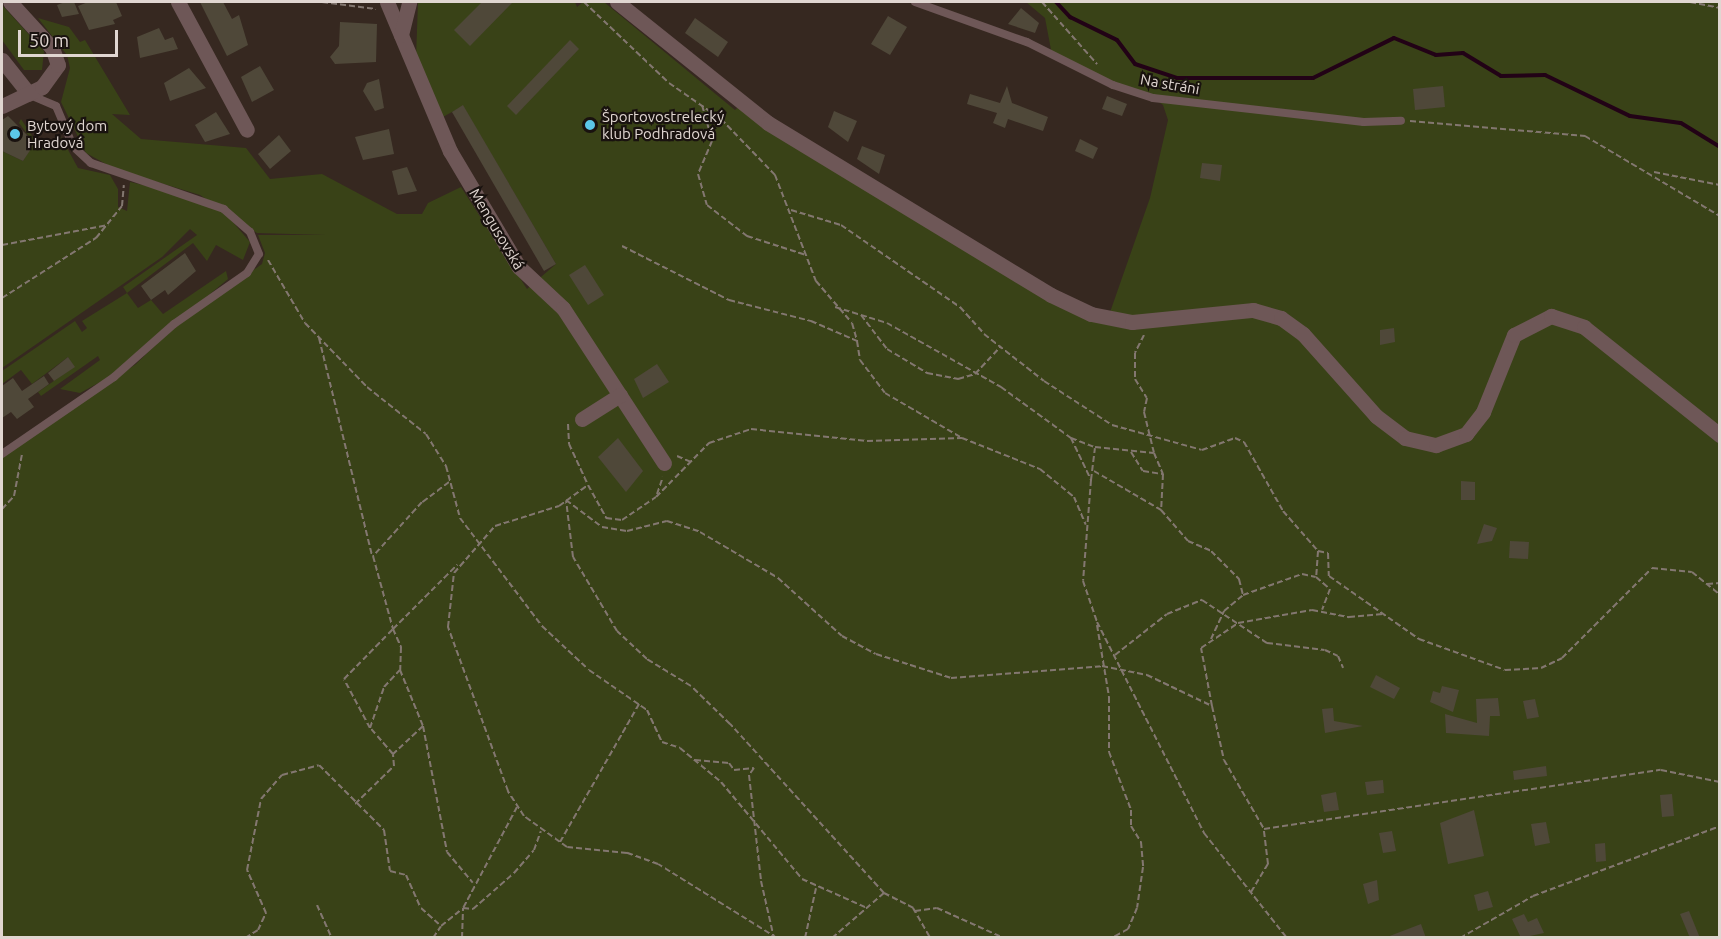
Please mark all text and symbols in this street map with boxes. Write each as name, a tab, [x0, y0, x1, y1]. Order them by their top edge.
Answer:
scale bar	[21, 18, 122, 56]
text: 50 m	[29, 30, 69, 50]
street label: Na stráni	[1139, 70, 1201, 98]
place label: Športovostrelecký klub Podhradová	[602, 107, 724, 142]
place label: Bytový dom Hradová	[27, 116, 107, 151]
marker: Športovostrelecký klub Podhradová	[583, 118, 597, 132]
marker: Bytový dom Hradová	[8, 127, 22, 141]
street label: Mengusovská	[466, 185, 528, 273]

